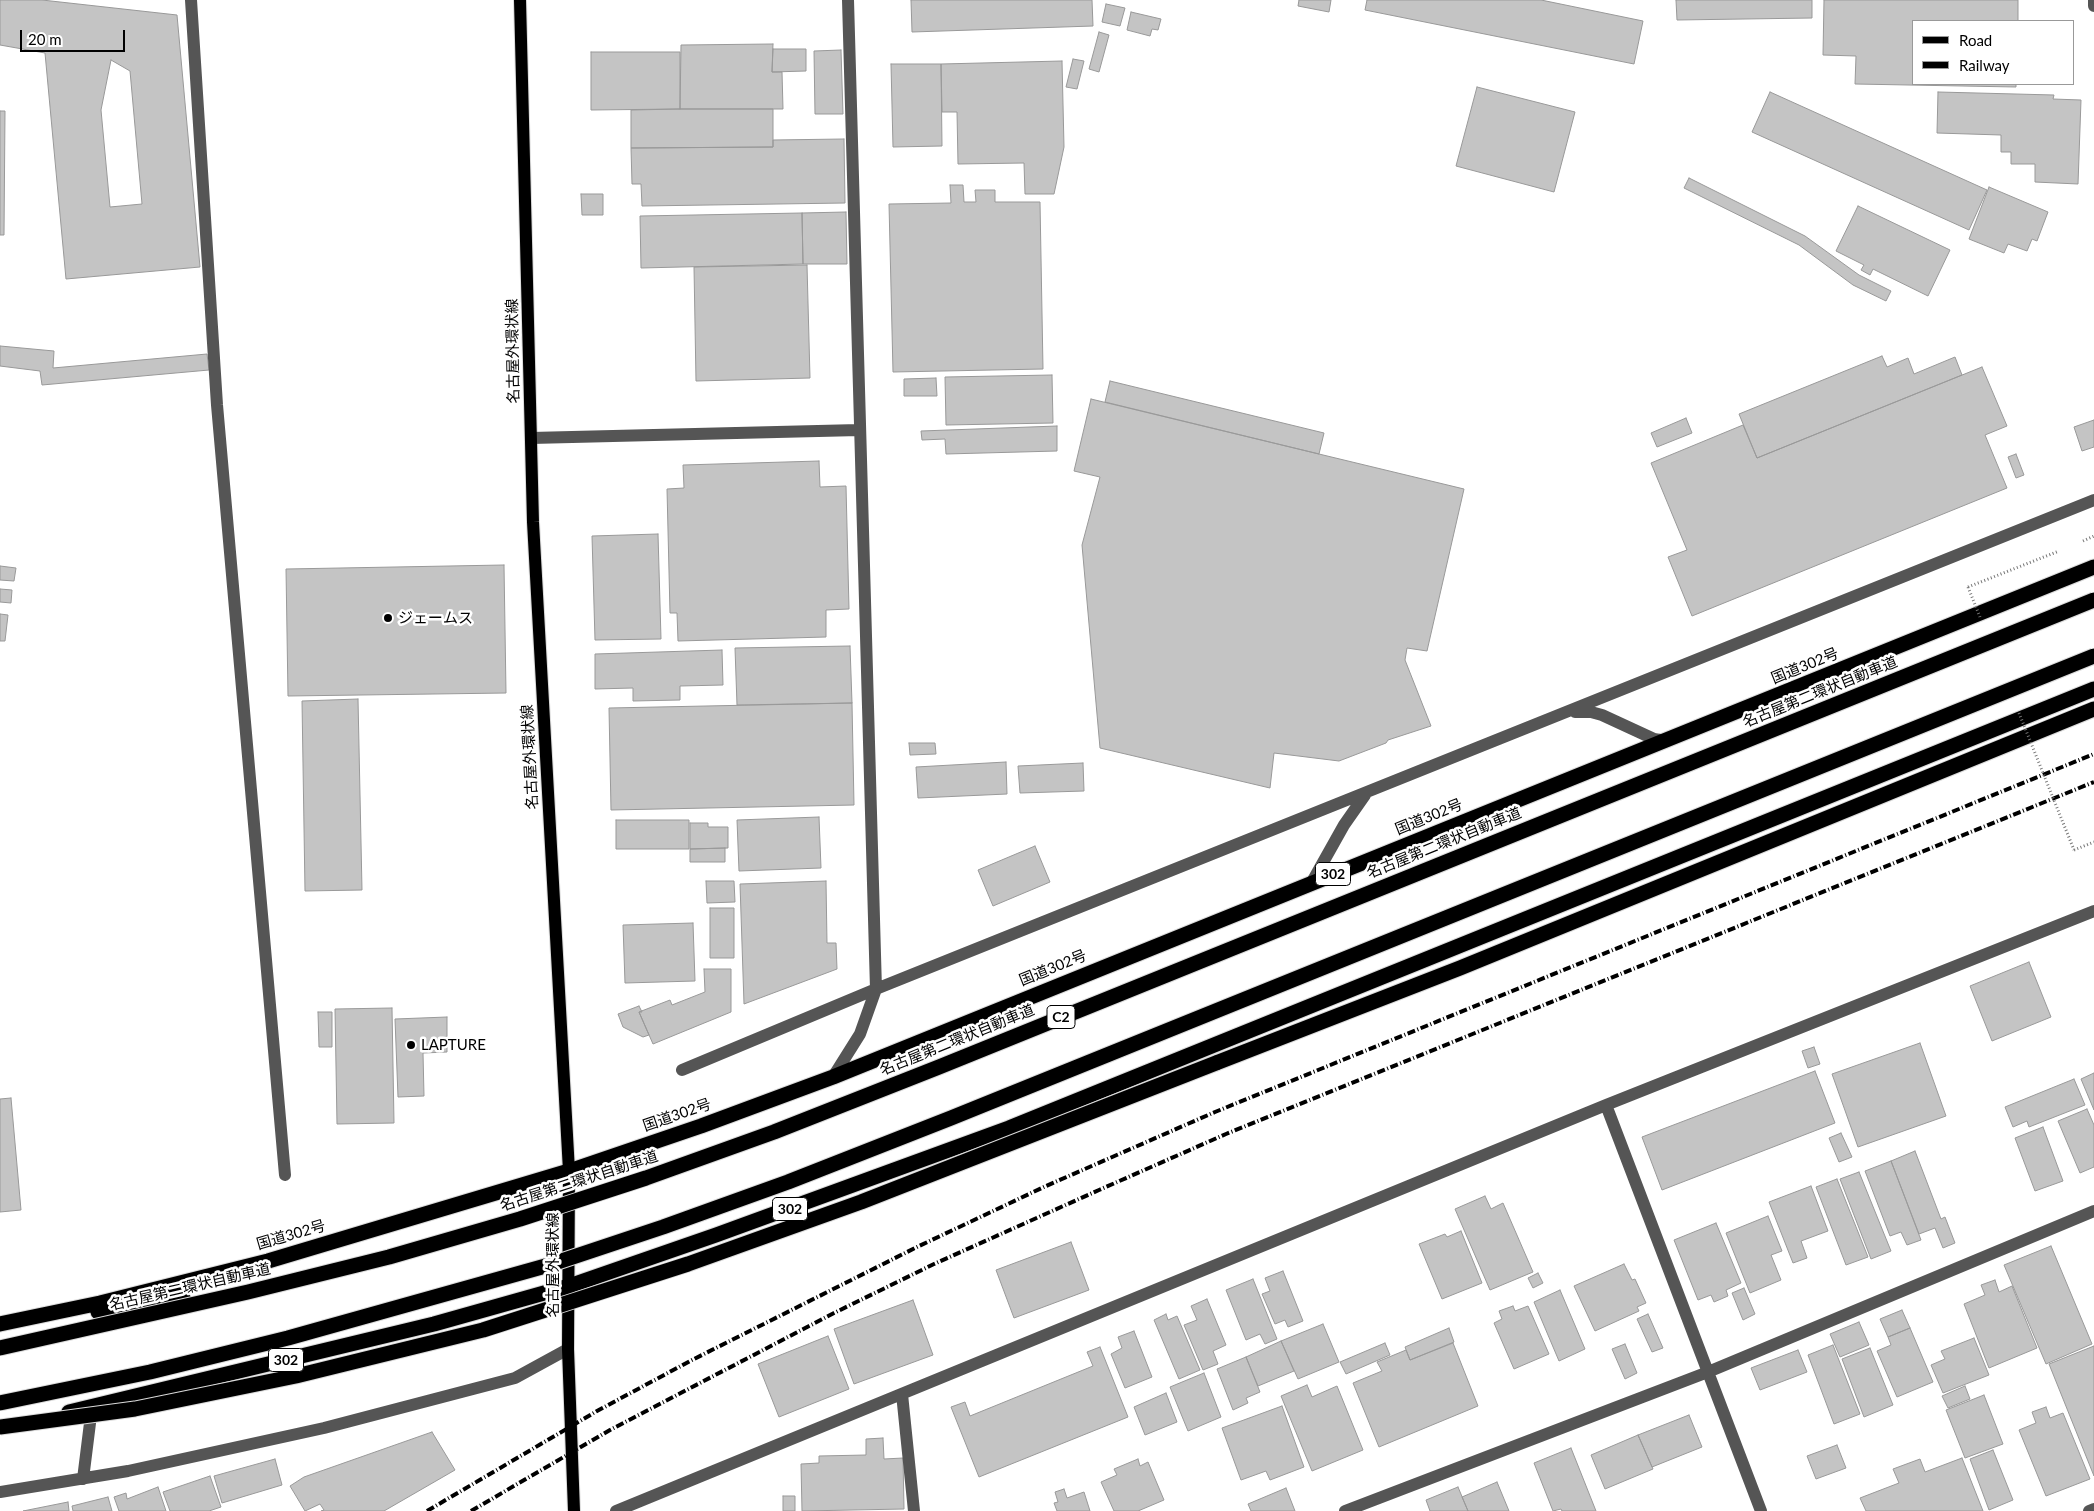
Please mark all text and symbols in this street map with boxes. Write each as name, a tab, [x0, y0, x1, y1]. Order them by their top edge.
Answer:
scale bar	[22, 20, 128, 52]
legend	[1912, 20, 2074, 85]
text: 20 m	[28, 30, 62, 48]
text: Road	[1959, 31, 1992, 49]
text: Railway	[1959, 56, 2010, 74]
street label: 名古屋外環状線	[503, 298, 523, 404]
place label: ジェームス	[398, 609, 473, 627]
marker: ジェームス	[382, 612, 394, 624]
street label: 国道302号	[1769, 644, 1841, 688]
street label: 名古屋第二環状自動車道	[1740, 653, 1900, 731]
street label: 名古屋外環状線	[518, 704, 542, 810]
street label: 国道302号	[1393, 795, 1465, 839]
street label: 名古屋第二環状自動車道	[1364, 804, 1524, 882]
road number: 302	[1316, 862, 1350, 886]
street label: 国道302号	[1017, 946, 1089, 990]
street label: 名古屋第二環状自動車道	[877, 1001, 1037, 1079]
road number: C2	[1047, 1006, 1075, 1028]
place label: LAPTURE	[421, 1036, 486, 1054]
marker: LAPTURE	[405, 1039, 417, 1051]
street label: 国道302号	[640, 1095, 714, 1135]
street label: 名古屋第二環状自動車道	[498, 1147, 660, 1215]
road number: 302	[772, 1198, 808, 1220]
street label: 名古屋外環状線	[544, 1213, 562, 1317]
street label: 国道302号	[254, 1217, 328, 1253]
street label: 名古屋第二環状自動車道	[108, 1260, 272, 1314]
road number: 302	[268, 1348, 304, 1372]

